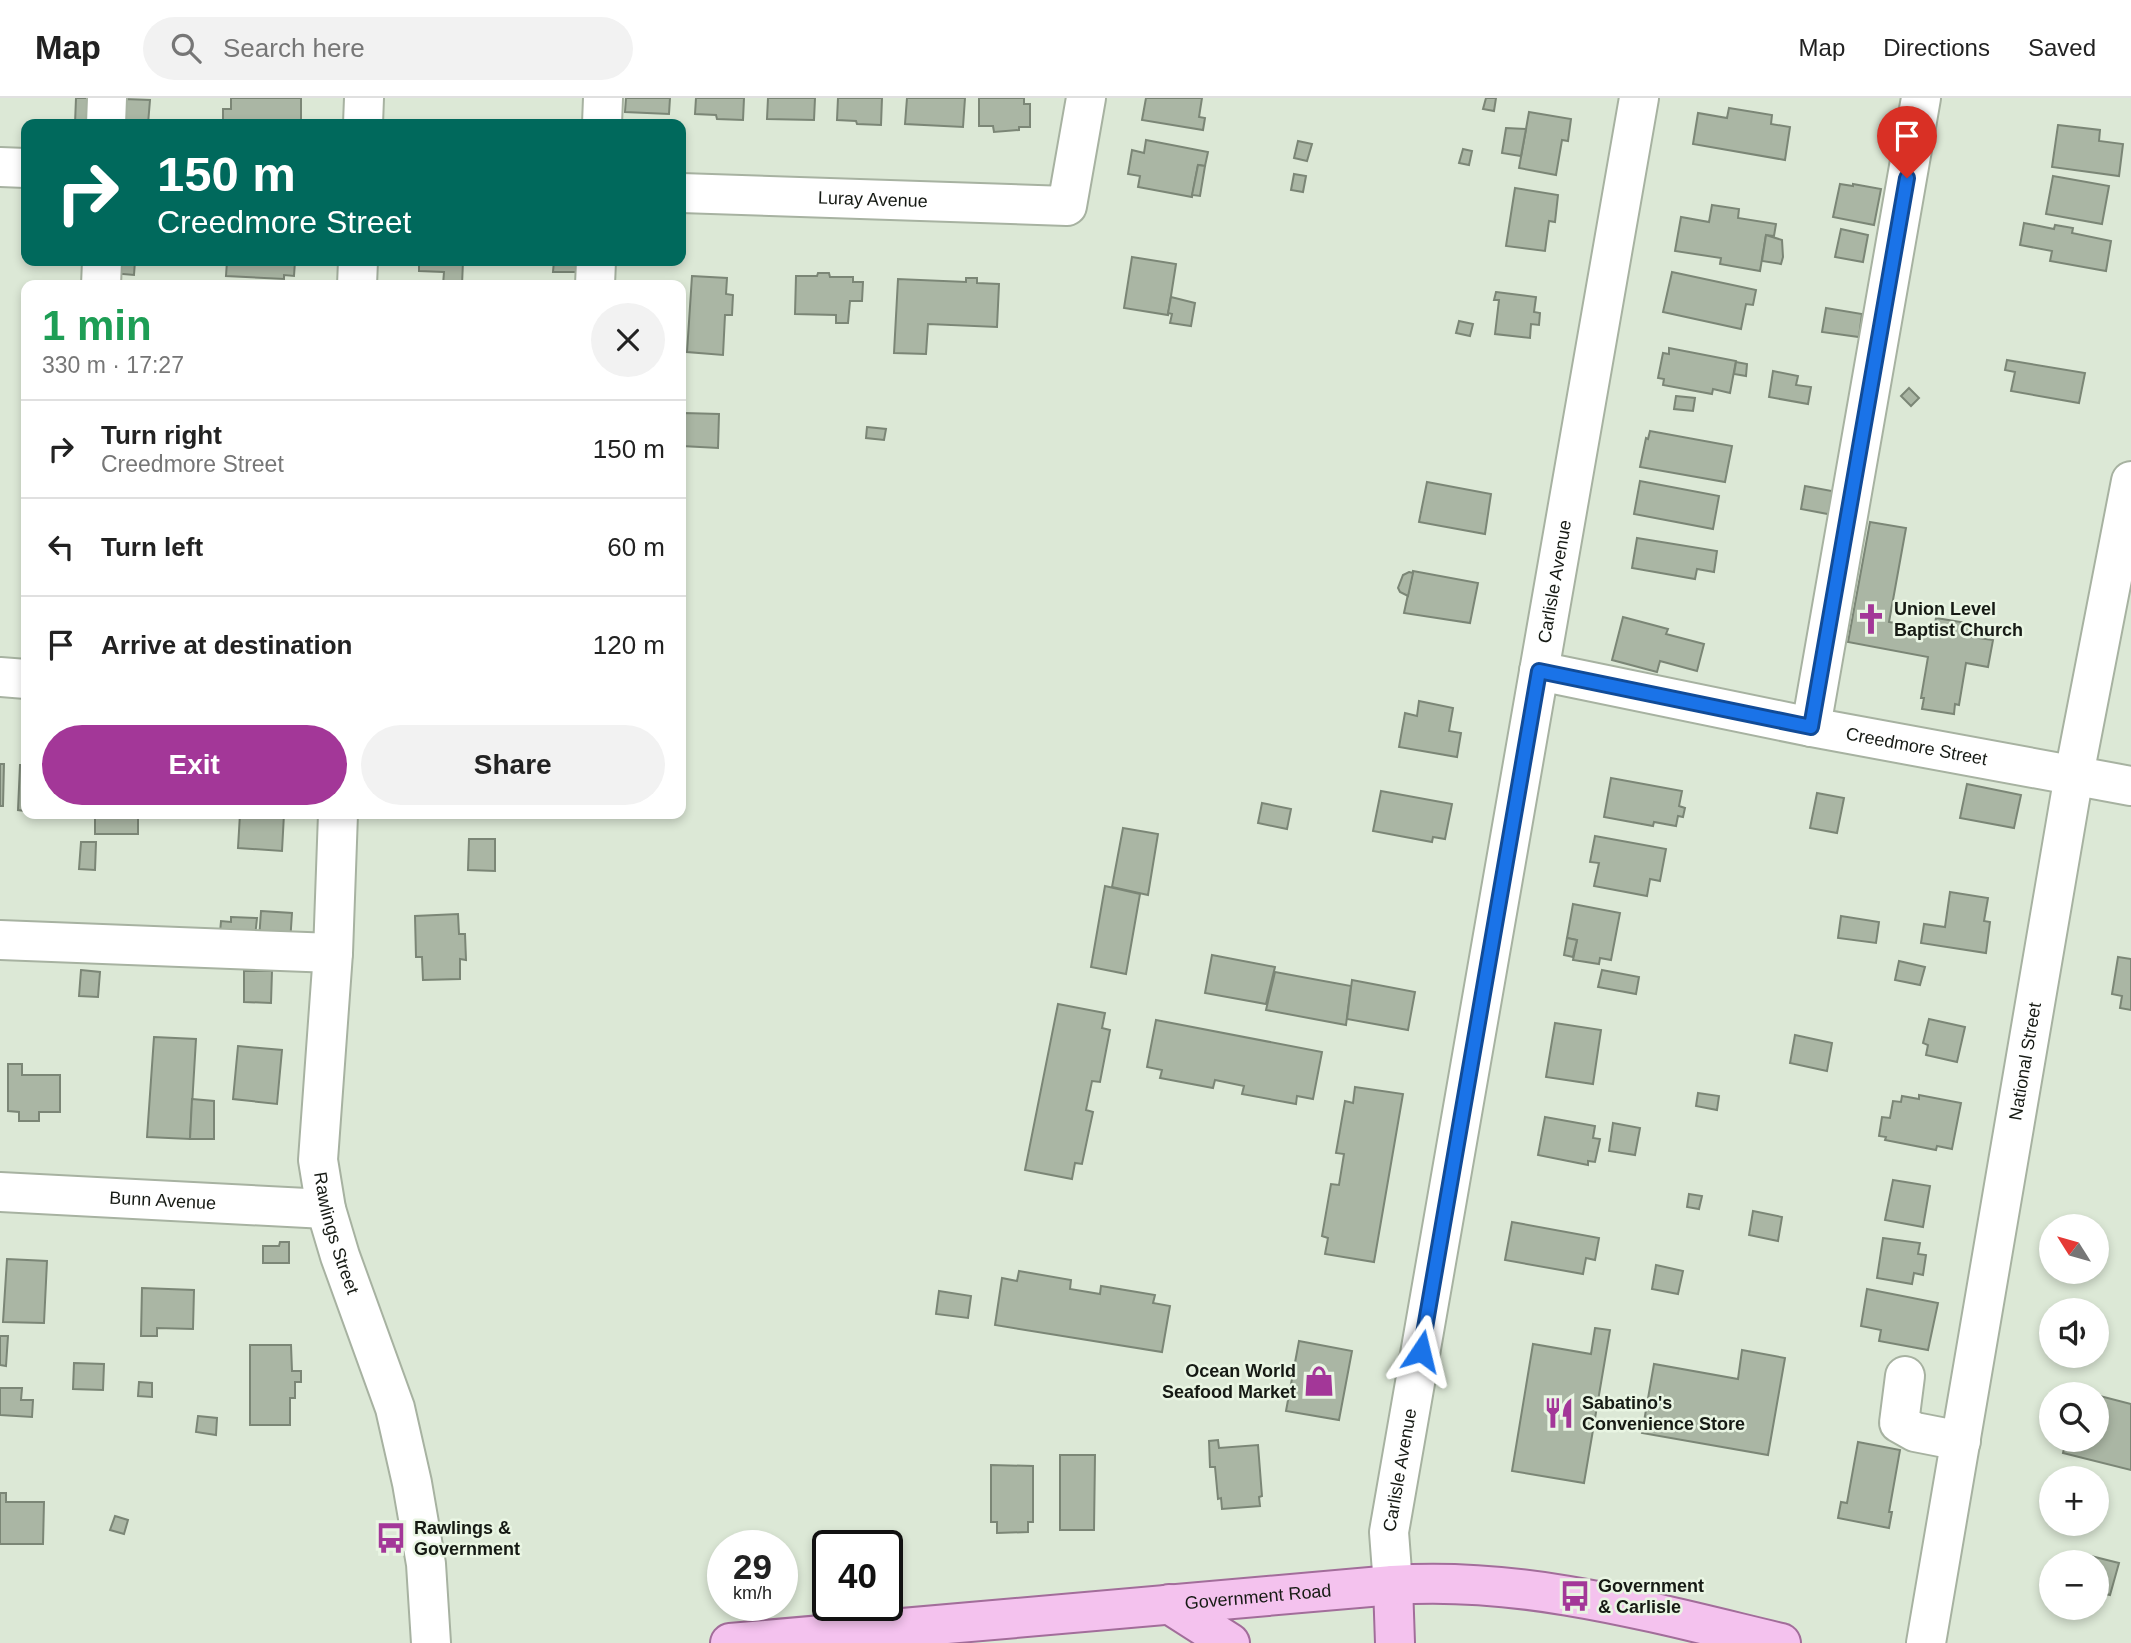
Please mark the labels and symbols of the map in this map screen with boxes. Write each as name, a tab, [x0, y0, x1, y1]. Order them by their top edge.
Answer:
pin	[1877, 106, 1937, 178]
street label: Luray Avenue	[818, 188, 928, 211]
street label: Carlisle Avenue	[1534, 518, 1575, 645]
place label: Union Level Baptist Church	[1894, 599, 2023, 640]
church icon: Union Level Baptist Church	[1854, 602, 1888, 636]
street label: Creedmore Street	[1844, 724, 1989, 769]
street label: National Street	[2005, 1001, 2045, 1122]
street label: Rawlings Street	[310, 1171, 363, 1297]
street label: Bunn Avenue	[109, 1188, 217, 1213]
north arrow	[2039, 1214, 2109, 1284]
position arrow	[1384, 1314, 1458, 1388]
place label: Ocean World Seafood Market	[1162, 1361, 1296, 1402]
shop icon: Ocean World Seafood Market	[1302, 1364, 1336, 1398]
place label: Sabatino's Convenience Store	[1582, 1393, 1745, 1434]
restaurant icon: Sabatino's Convenience Store	[1542, 1396, 1576, 1430]
street label: Carlisle Avenue	[1379, 1407, 1420, 1533]
place label: Rawlings & Government	[414, 1518, 520, 1559]
bus stop icon: Rawlings & Government	[374, 1521, 408, 1555]
speed limit sign: 40	[812, 1530, 903, 1621]
place label: Government & Carlisle	[1598, 1576, 1704, 1617]
bus stop icon: Government & Carlisle	[1558, 1579, 1592, 1613]
street label: Government Road	[1184, 1580, 1332, 1613]

